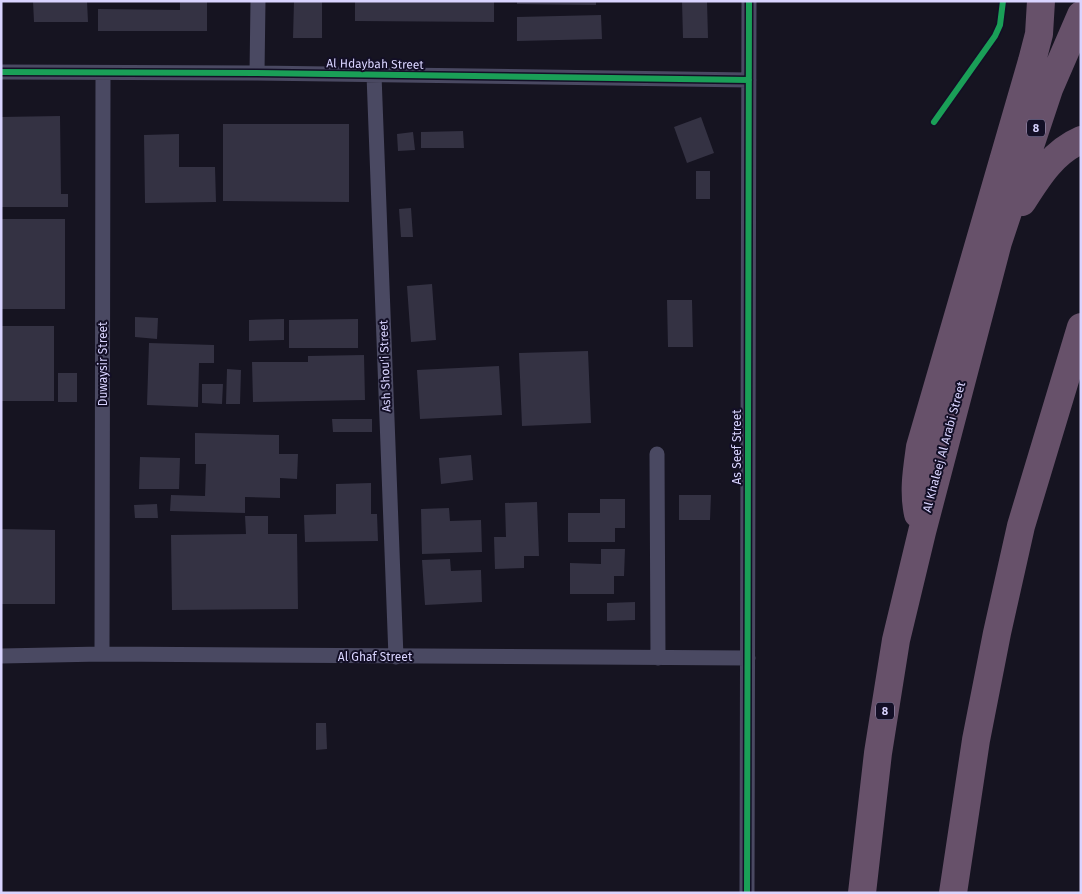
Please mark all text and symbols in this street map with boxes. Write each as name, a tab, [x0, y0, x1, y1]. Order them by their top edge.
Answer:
street label: Al Hdaybah Street	[326, 56, 425, 72]
road number: 8	[1027, 120, 1045, 136]
street label: Ash Shou'i Street	[376, 319, 394, 412]
street label: Duwaysir Street	[96, 321, 110, 406]
street label: Al Khaleej Al Arabi Street	[920, 380, 968, 514]
street label: As Seef Street	[730, 409, 744, 485]
street label: Al Ghaf Street	[338, 650, 413, 664]
road number: 8	[876, 702, 894, 719]

